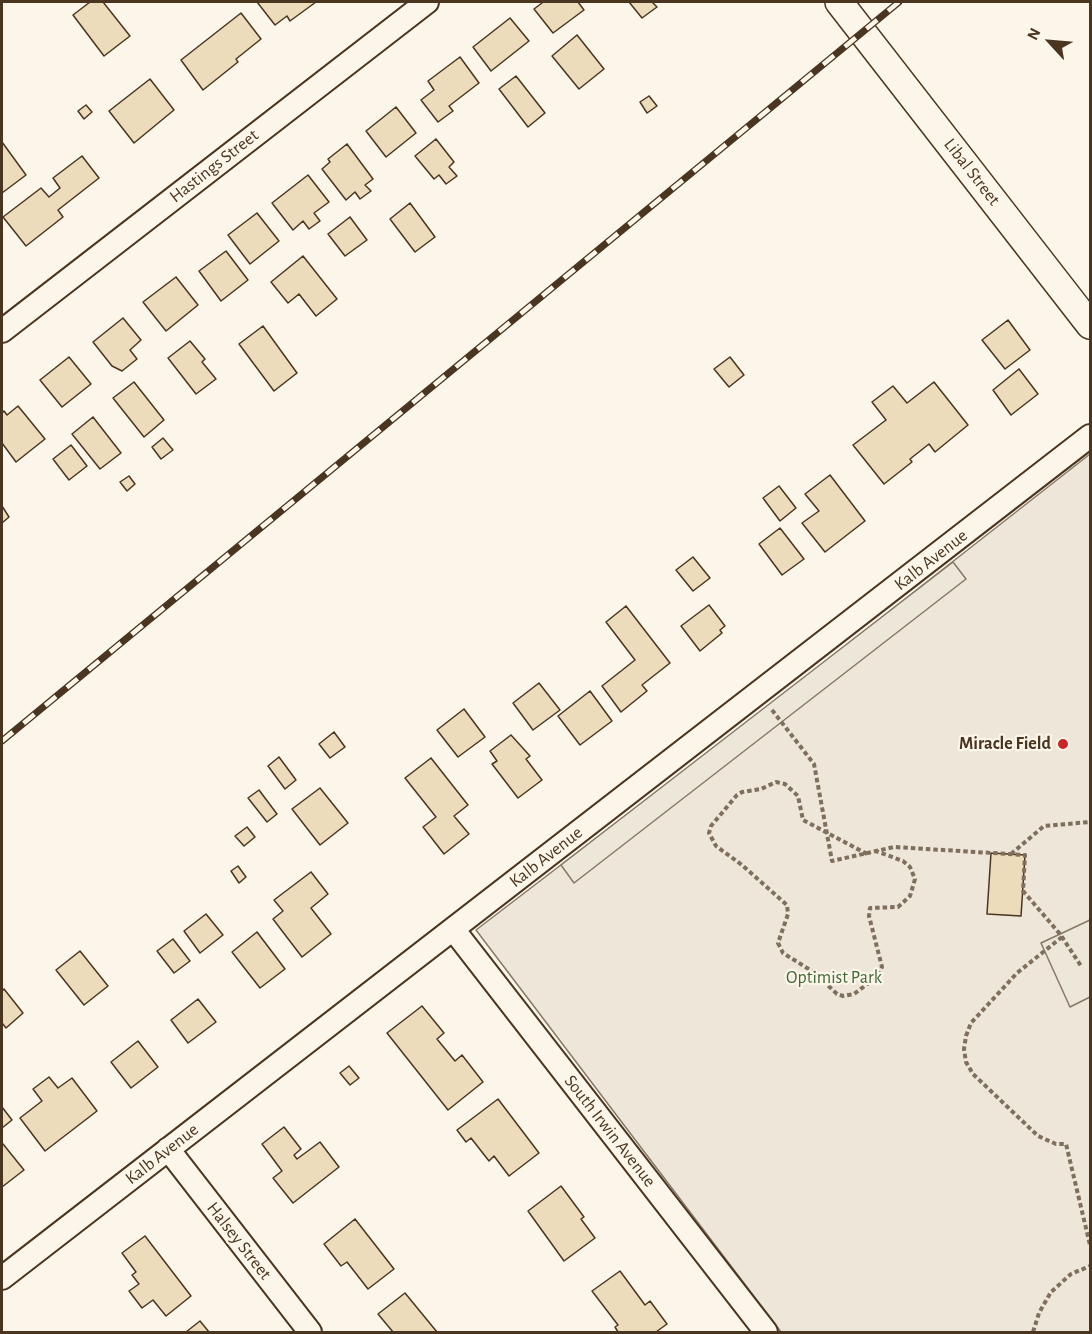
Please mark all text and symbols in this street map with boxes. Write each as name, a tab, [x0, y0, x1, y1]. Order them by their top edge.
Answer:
north arrow	[1020, 12, 1080, 72]
text: N	[1024, 26, 1043, 43]
street label: Hastings Street	[165, 125, 263, 207]
street label: Libal Street	[939, 134, 1005, 210]
street label: Kalb Avenue	[890, 525, 972, 595]
place label: Miracle Field	[959, 733, 1051, 755]
marker: Miracle Field	[1056, 737, 1070, 751]
street label: Kalb Avenue	[505, 822, 587, 892]
park label: Optimist Park	[786, 967, 882, 989]
street label: South Irwin Avenue	[560, 1071, 660, 1191]
street label: Kalb Avenue	[121, 1119, 203, 1189]
street label: Halsey Street	[202, 1198, 276, 1284]

